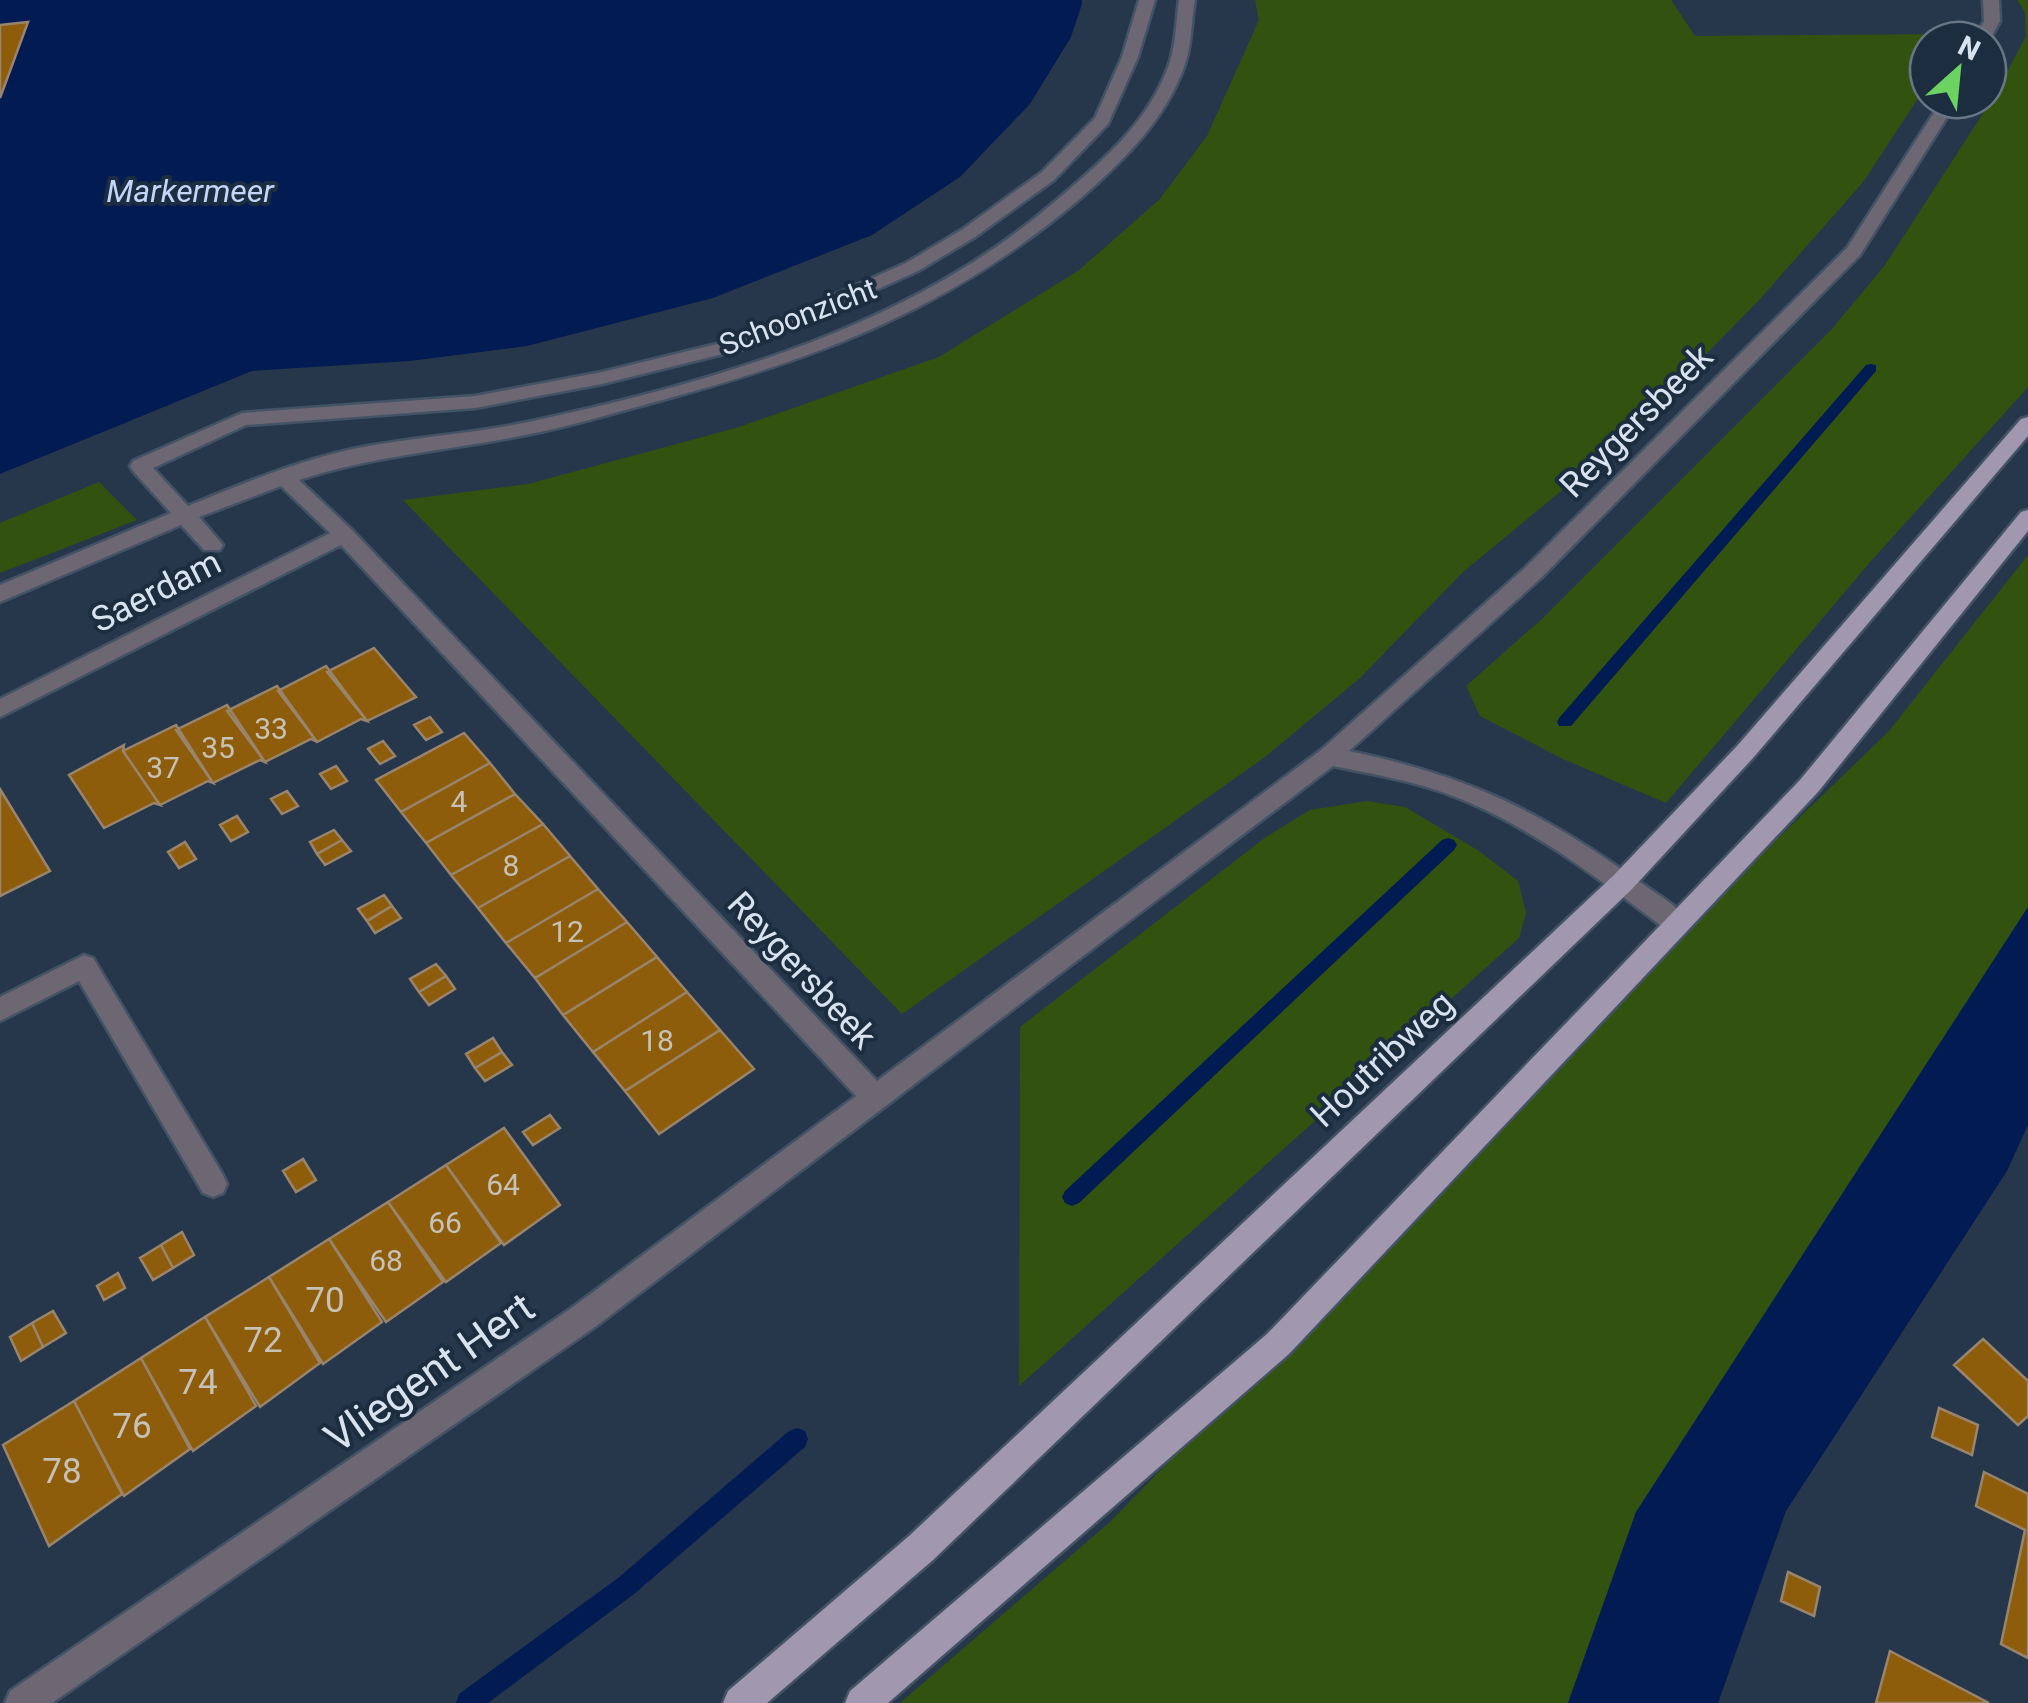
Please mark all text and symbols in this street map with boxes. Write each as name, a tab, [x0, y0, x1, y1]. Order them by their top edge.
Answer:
north arrow	[1908, 20, 2008, 120]
text: N	[1953, 29, 1985, 67]
water label: Markermeer	[106, 172, 275, 210]
street label: Schoonzicht	[715, 271, 881, 362]
street label: Reygersbeek	[1552, 336, 1721, 506]
street label: Saerdam	[85, 542, 228, 641]
house number: 33	[254, 711, 288, 746]
house number: 35	[201, 730, 235, 765]
house number: 37	[146, 750, 180, 785]
house number: 4	[451, 784, 468, 819]
house number: 8	[503, 848, 519, 883]
street label: Reygersbeek	[719, 884, 885, 1057]
house number: 12	[550, 914, 584, 949]
street label: Houtribweg	[1302, 983, 1462, 1136]
house number: 18	[640, 1023, 674, 1058]
house number: 64	[486, 1167, 520, 1202]
house number: 66	[428, 1205, 462, 1240]
house number: 68	[369, 1243, 403, 1278]
house number: 70	[305, 1280, 345, 1321]
street label: Vliegent Hert	[315, 1282, 543, 1462]
house number: 72	[243, 1320, 283, 1361]
house number: 74	[178, 1362, 218, 1403]
house number: 76	[112, 1406, 152, 1447]
house number: 78	[42, 1451, 82, 1492]

